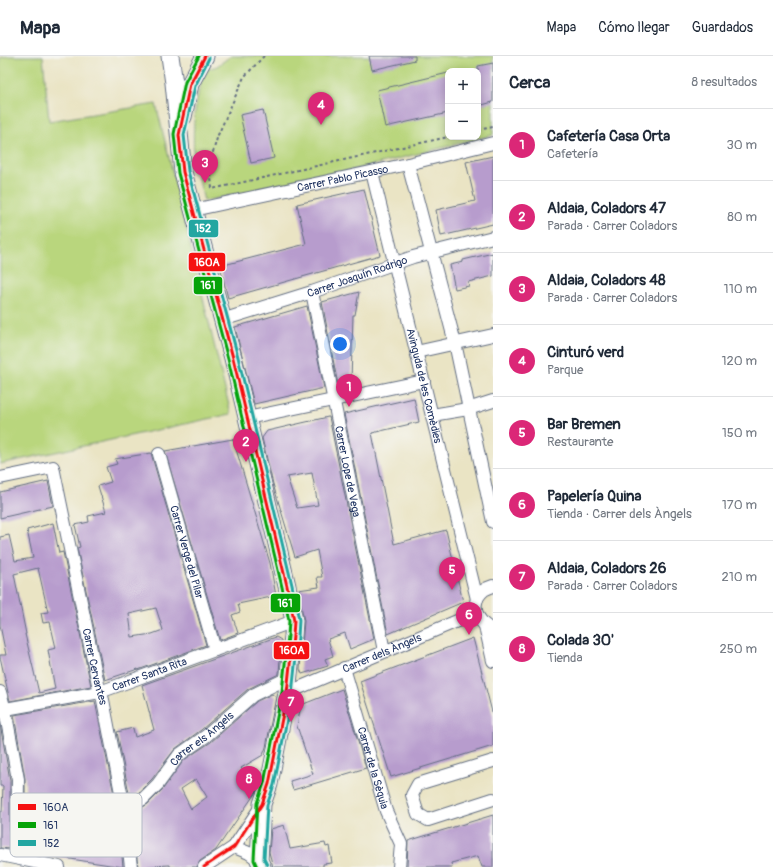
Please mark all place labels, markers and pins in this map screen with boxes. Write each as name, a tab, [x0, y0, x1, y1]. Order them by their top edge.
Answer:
pin: 4	[308, 92, 334, 125]
pin: 3	[192, 150, 218, 183]
pin: 1	[336, 374, 362, 407]
pin: 2	[233, 429, 259, 462]
pin: 5	[439, 557, 465, 590]
pin: 6	[456, 602, 482, 635]
pin: 7	[278, 689, 304, 722]
pin: 8	[236, 766, 262, 799]

